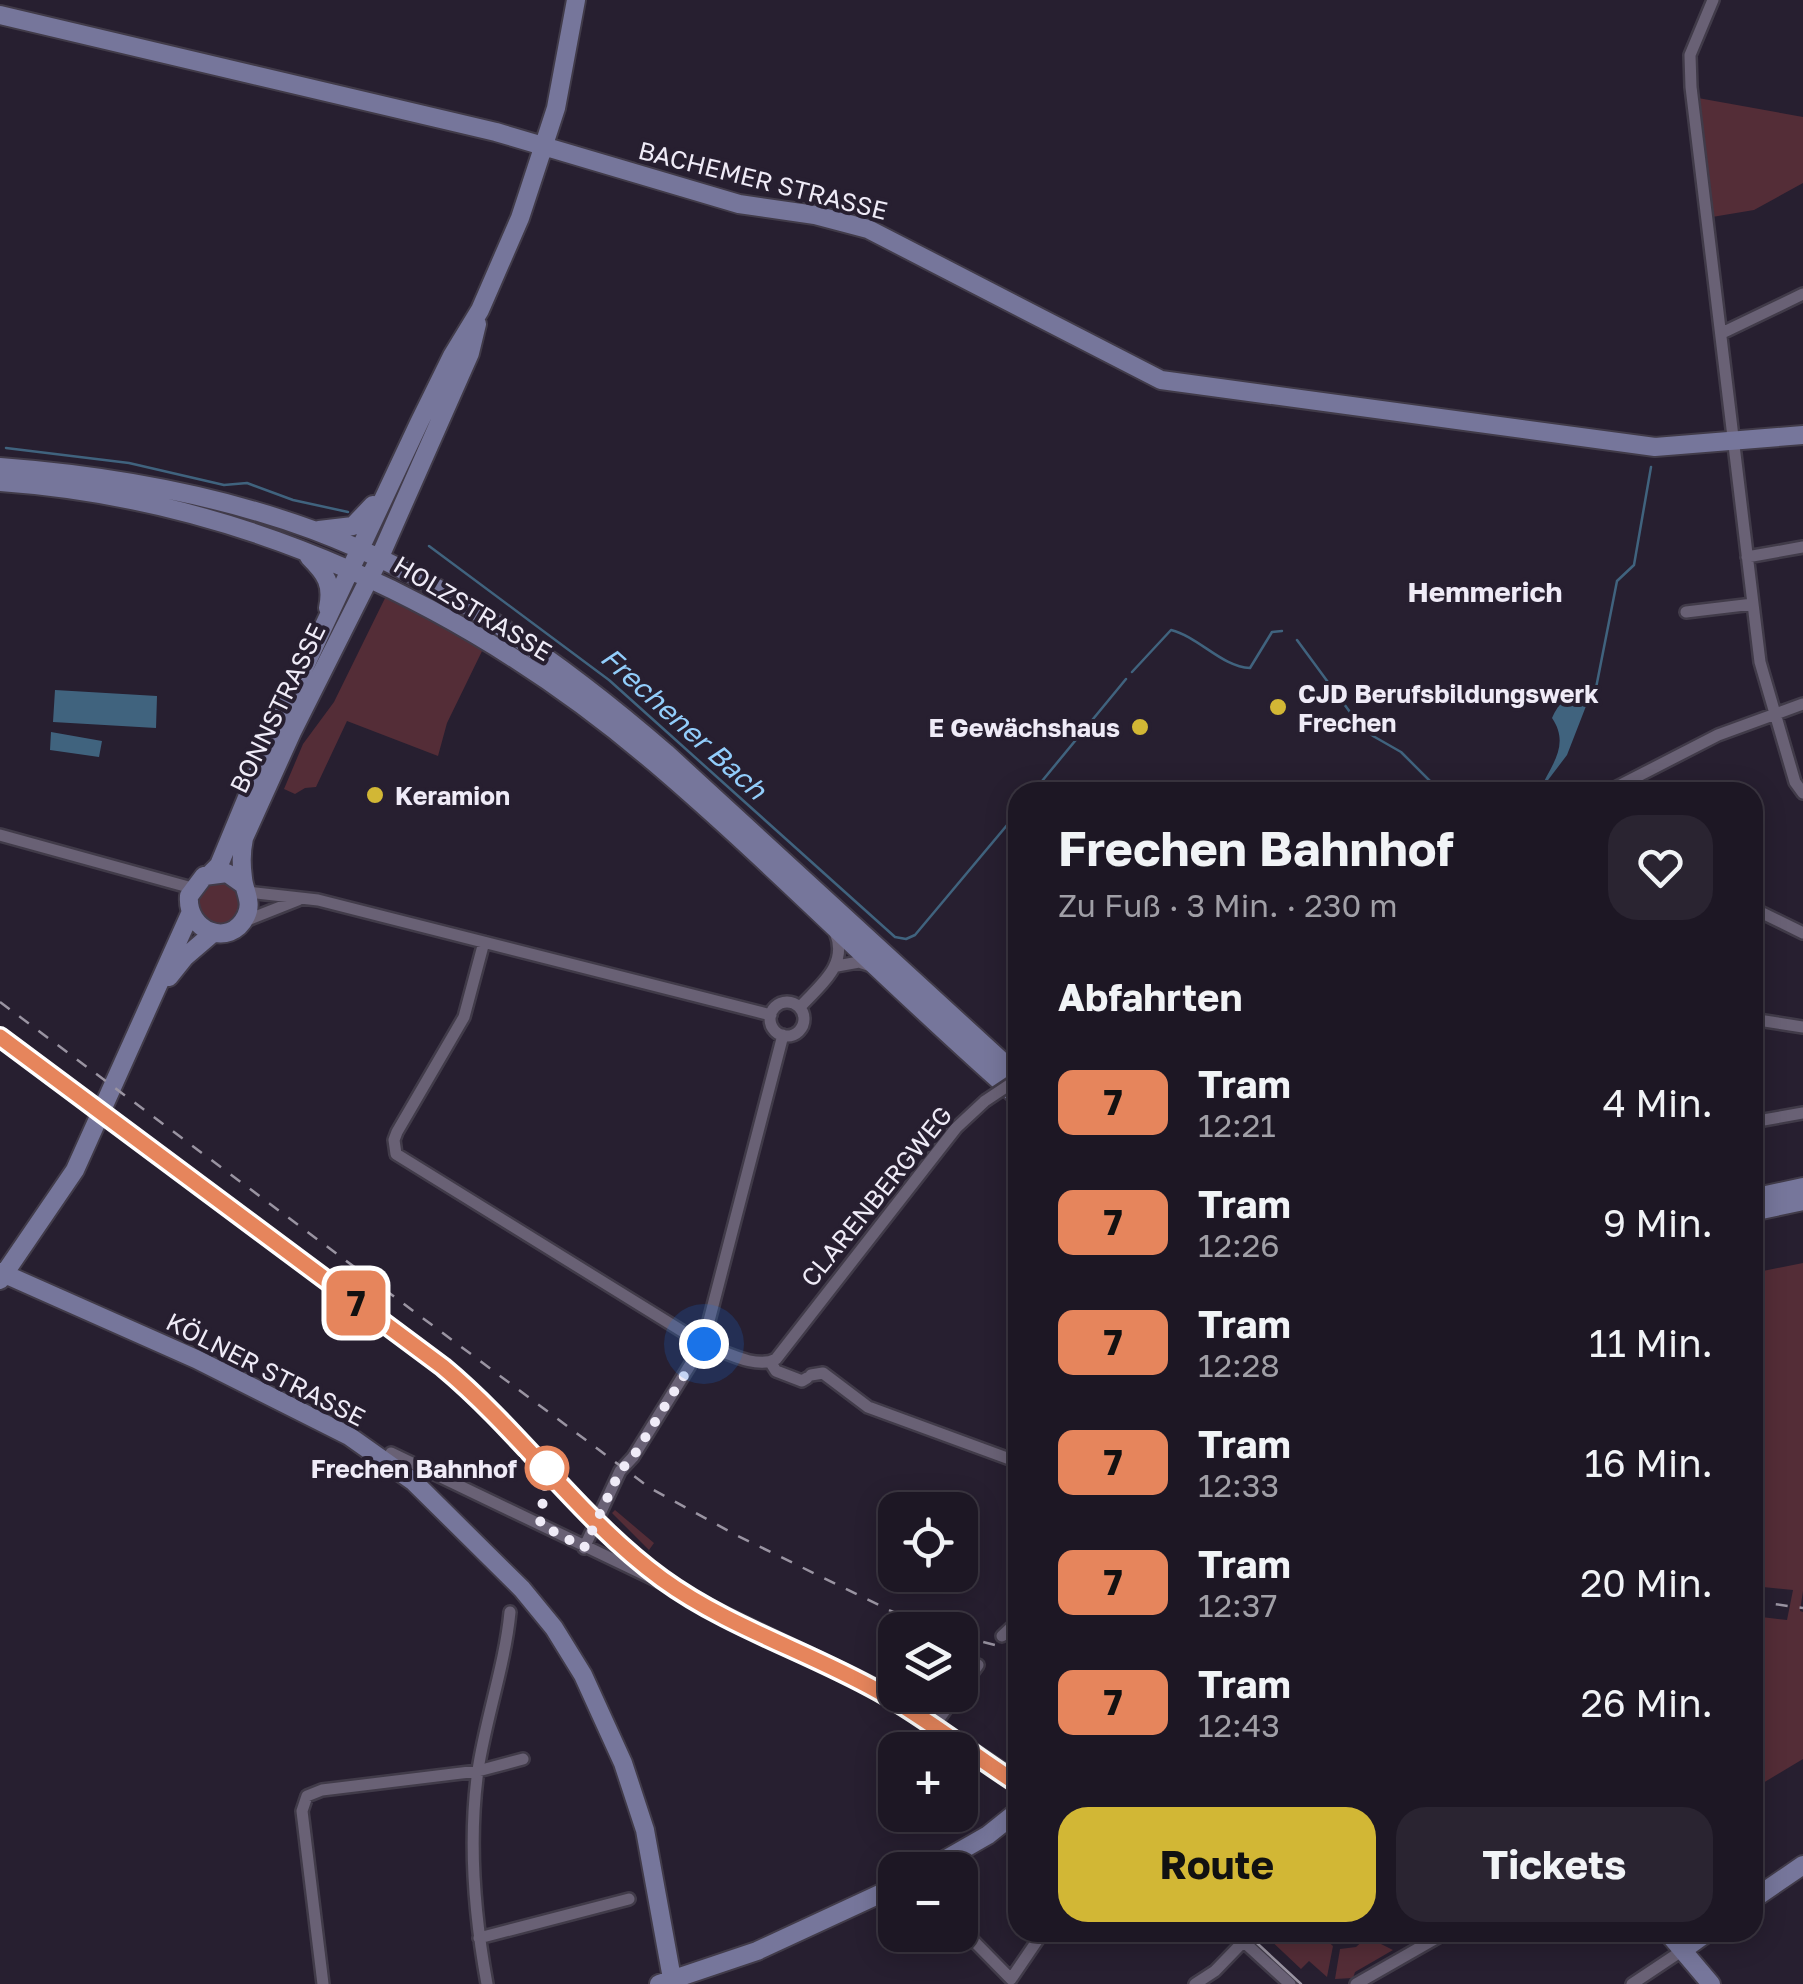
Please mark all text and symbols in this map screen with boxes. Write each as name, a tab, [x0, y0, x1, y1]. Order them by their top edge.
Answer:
street label: BACHEMER STRASSE	[635, 134, 891, 226]
street label: HOLZSTRASSE	[388, 549, 558, 667]
district label: Hemmerich	[1408, 575, 1562, 608]
street label: BONNSTRASSE	[222, 618, 332, 798]
water label: Frechener Bach	[595, 640, 775, 807]
place label: CJD Berufsbildungswerk Frechen	[1298, 678, 1599, 738]
marker: CJD Berufsbildungswerk Frechen	[1267, 696, 1289, 718]
place label: E Gewächshaus	[929, 712, 1120, 743]
marker: E Gewächshaus	[1129, 716, 1151, 738]
place label: Keramion	[395, 780, 510, 811]
marker: Keramion	[364, 784, 386, 806]
button: heart	[1608, 815, 1713, 920]
text: Frechen Bahnhof	[1058, 819, 1454, 877]
text: Zu Fuß · 3 Min. · 230 m	[1058, 886, 1398, 924]
text: Abfahrten	[1058, 974, 1242, 1019]
text: Tram	[1198, 1061, 1291, 1106]
text: 4 Min.	[1603, 1080, 1713, 1125]
text: 7	[1103, 1081, 1123, 1123]
street label: CLARENBERGWEG	[794, 1100, 958, 1292]
text: 12:21	[1198, 1106, 1276, 1144]
text: Tram	[1198, 1181, 1291, 1226]
text: 9 Min.	[1603, 1200, 1713, 1245]
text: 7	[1103, 1201, 1123, 1243]
text: 12:26	[1198, 1226, 1280, 1264]
line badge: 7	[324, 1270, 388, 1336]
text: 7	[346, 1282, 366, 1324]
text: Tram	[1198, 1301, 1291, 1346]
street label: KÖLNER STRASSE	[161, 1305, 371, 1433]
your location	[679, 1319, 729, 1369]
text: 11 Min.	[1589, 1320, 1713, 1365]
text: 7	[1103, 1321, 1123, 1363]
text: 12:28	[1198, 1346, 1280, 1384]
text: Tram	[1198, 1421, 1291, 1466]
text: 16 Min.	[1584, 1440, 1713, 1485]
text: 7	[1103, 1441, 1123, 1483]
marker: Frechen Bahnhof	[526, 1447, 568, 1489]
place label: Frechen Bahnhof	[311, 1453, 517, 1484]
text: 12:33	[1198, 1466, 1279, 1504]
map controls	[878, 1492, 978, 1952]
button: locate	[878, 1492, 978, 1592]
text: Tram	[1198, 1541, 1291, 1586]
text: 20 Min.	[1580, 1560, 1713, 1605]
text: 7	[1103, 1561, 1123, 1603]
text: 12:37	[1198, 1586, 1277, 1624]
button: layers	[878, 1612, 978, 1712]
text: Tram	[1198, 1661, 1291, 1706]
text: 26 Min.	[1581, 1680, 1713, 1725]
text: 7	[1103, 1681, 1123, 1723]
text: 12:43	[1198, 1706, 1280, 1744]
button: +	[878, 1732, 978, 1832]
button: Route	[1058, 1807, 1376, 1922]
button: Tickets	[1396, 1807, 1713, 1922]
button: −	[878, 1852, 978, 1952]

